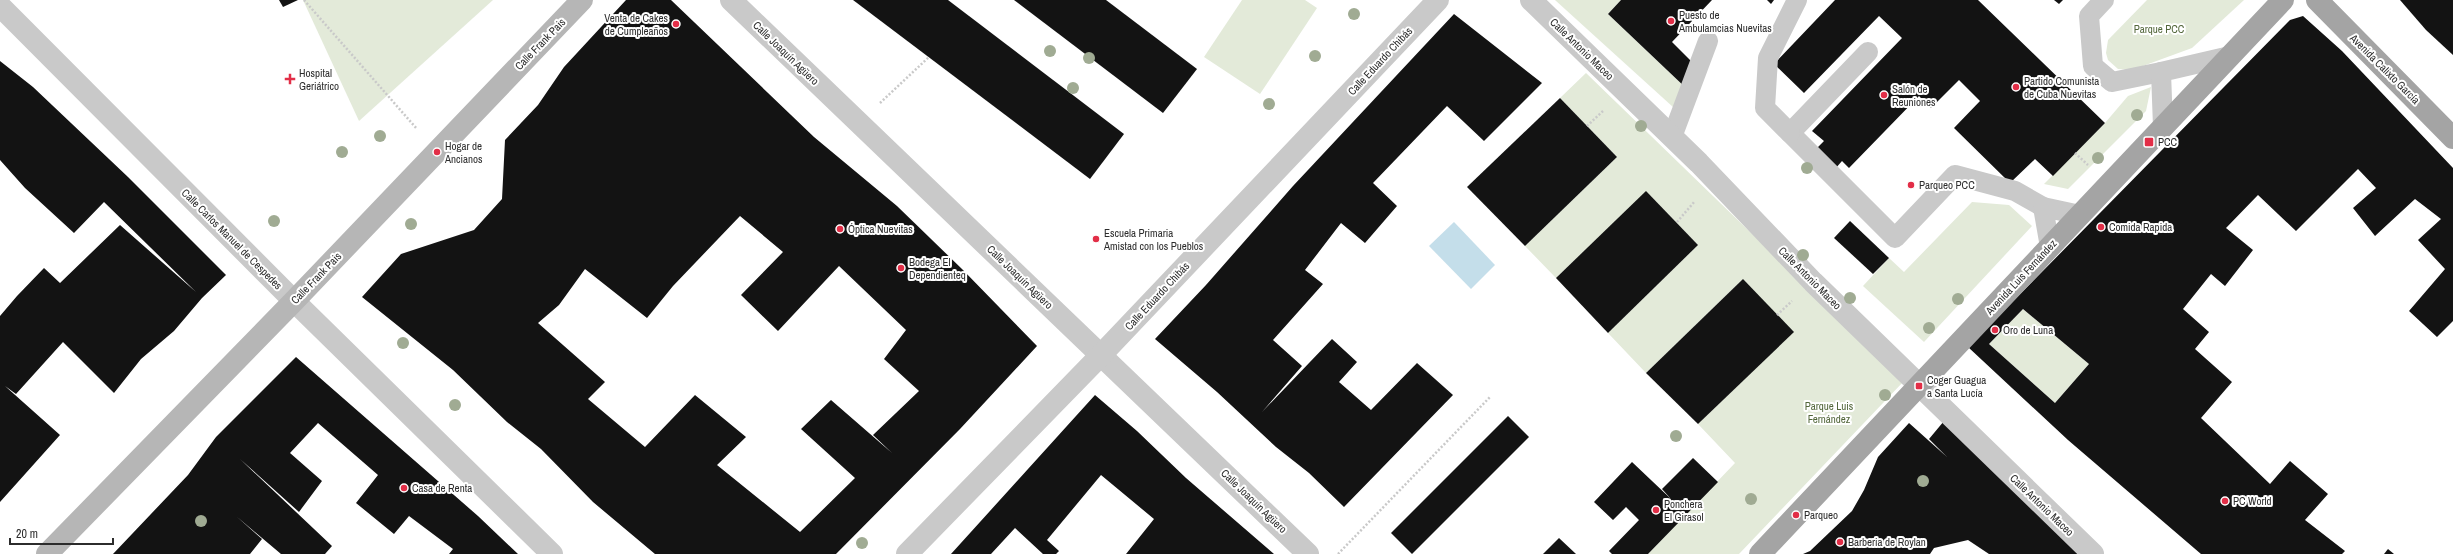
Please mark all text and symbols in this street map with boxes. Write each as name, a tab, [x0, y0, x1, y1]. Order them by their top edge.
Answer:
place label: Puesto de Ambulamcias Nuevitas	[1678, 8, 1772, 35]
place label: Venta de Cakes de Cumpleaños	[604, 11, 668, 38]
street label: Calle Frank Pais	[512, 15, 569, 73]
street label: Calle Antonio Maceo	[1547, 15, 1617, 83]
marker: Puesto de Ambulamcias Nuevitas	[1666, 16, 1676, 26]
street label: Calle Joaquín Agüero	[750, 18, 822, 88]
marker: Venta de Cakes de Cumpleaños	[671, 19, 681, 29]
park label: Parque PCC	[2134, 22, 2185, 36]
street label: Calle Eduardo Chibás	[1345, 24, 1416, 98]
street label: Avenida Calixto García	[2346, 30, 2423, 107]
place label: Hospital Geriátrico	[299, 66, 339, 93]
marker: Hospital Geriátrico	[284, 73, 296, 85]
place label: Partido Comunista de Cuba Nuevitas	[2024, 74, 2099, 101]
place label: Salón de Reuniones	[1892, 82, 1936, 109]
marker: Partido Comunista de Cuba Nuevitas	[2011, 82, 2021, 92]
marker: Salón de Reuniones	[1879, 90, 1889, 100]
place label: PCC	[2158, 135, 2178, 149]
marker: PCC	[2143, 136, 2155, 148]
place label: Hogar de Ancianos	[444, 139, 483, 166]
marker: Hogar de Ancianos	[432, 147, 442, 157]
place label: Parqueo PCC	[1919, 178, 1975, 192]
marker: Parqueo PCC	[1906, 180, 1916, 190]
street label: Calle Carlos Manuel de Cespedes	[179, 186, 286, 293]
place label: Comida Rapida	[2109, 220, 2172, 234]
place label: Óptica Nuevitas	[848, 222, 913, 236]
marker: Comida Rapida	[2096, 222, 2106, 232]
marker: Óptica Nuevitas	[835, 224, 845, 234]
place label: Escuela Primaria Amistad con los Pueblos	[1103, 226, 1204, 253]
marker: Escuela Primaria Amistad con los Pueblos	[1091, 234, 1101, 244]
street label: Avenida Luis Fernández	[1982, 236, 2060, 318]
street label: Calle Joaquín Agüero	[984, 242, 1056, 312]
street label: Calle Antonio Maceo	[1776, 244, 1844, 312]
street label: Calle Frank Pais	[288, 249, 345, 307]
place label: Bodega El Dependienteq	[909, 255, 966, 282]
street label: Calle Eduardo Chibás	[1122, 259, 1193, 333]
marker: Bodega El Dependienteq	[896, 263, 906, 273]
place label: Oro de Luna	[2003, 323, 2053, 337]
marker: Oro de Luna	[1990, 325, 2000, 335]
place label: Coger Guagua a Santa Lucía	[1927, 373, 1986, 400]
marker: Coger Guagua a Santa Lucía	[1914, 381, 1924, 391]
park label: Parque Luis Fernández	[1805, 399, 1854, 426]
street label: Calle Joaquín Agüero	[1218, 466, 1290, 536]
street label: Calle Antonio Maceo	[2007, 471, 2077, 539]
place label: Casa de Renta	[412, 481, 472, 495]
marker: Casa de Renta	[399, 483, 409, 493]
place label: PC World	[2233, 494, 2271, 508]
marker: PC World	[2220, 496, 2230, 506]
place label: Ponchera El Girasol	[1664, 497, 1704, 524]
marker: Ponchera El Girasol	[1651, 505, 1661, 515]
place label: Parqueo	[1804, 508, 1838, 522]
marker: Parqueo	[1791, 510, 1801, 520]
scale bar	[10, 520, 113, 546]
text: 20 m	[16, 526, 38, 542]
place label: Barberia de Roylan	[1848, 535, 1926, 549]
marker: Barberia de Roylan	[1835, 537, 1845, 547]

